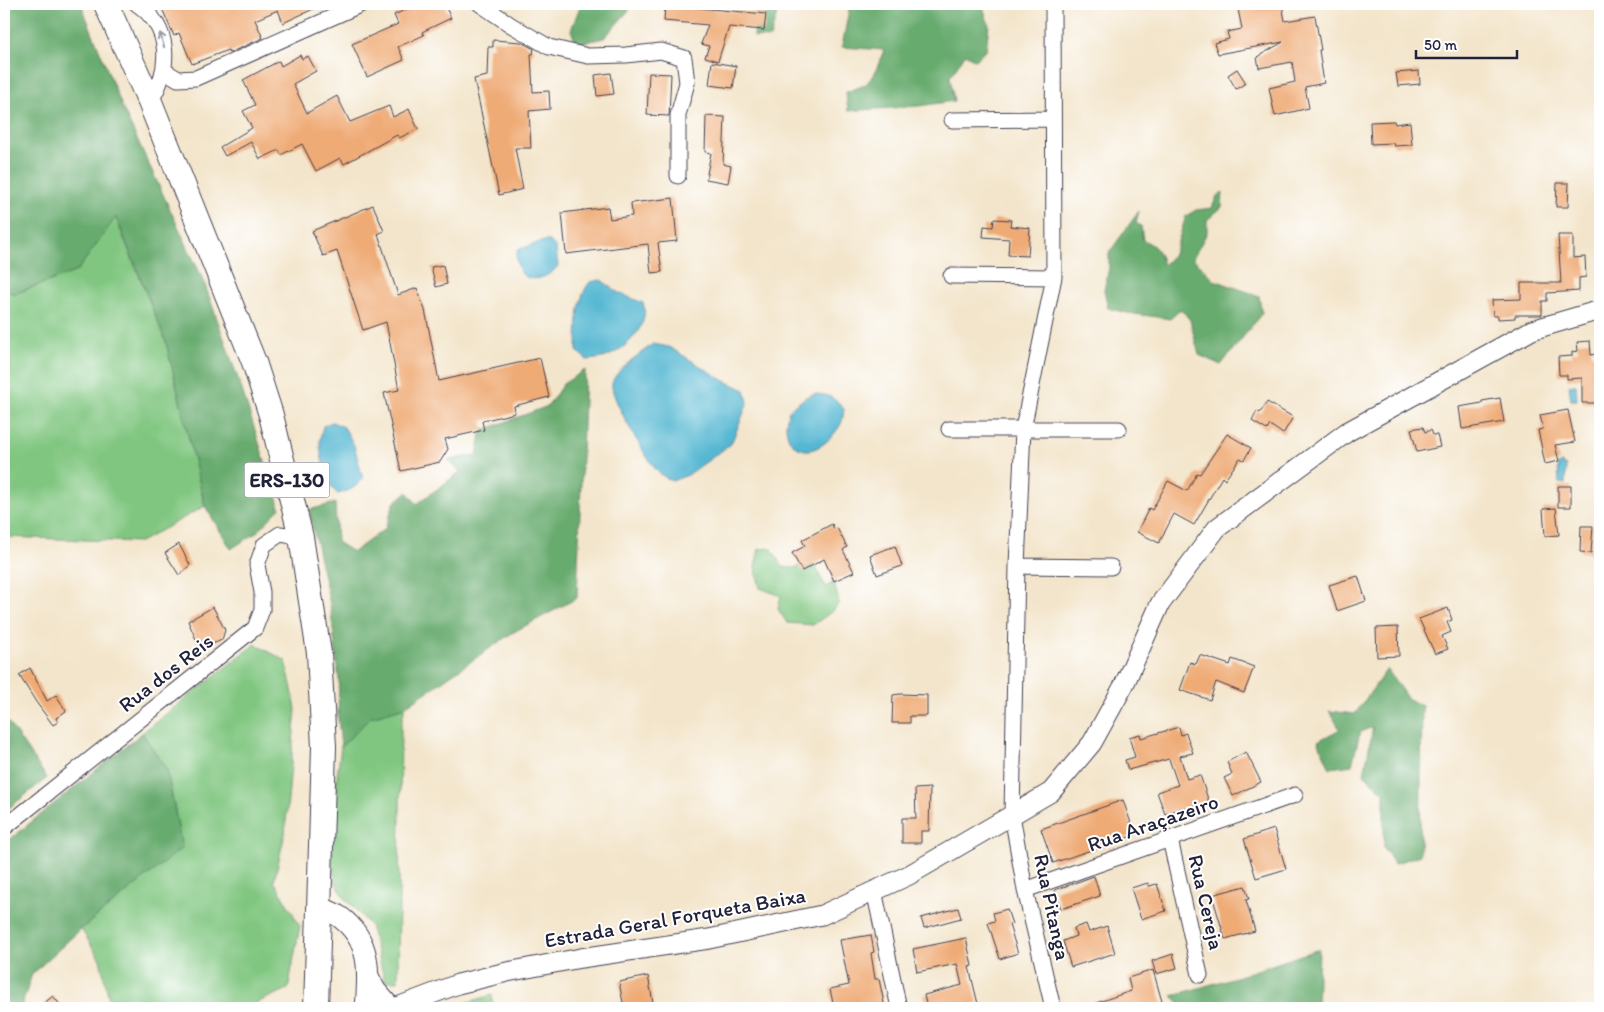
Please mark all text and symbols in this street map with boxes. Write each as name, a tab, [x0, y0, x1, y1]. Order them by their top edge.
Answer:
scale bar	[1416, 28, 1518, 60]
one-way arrow	[156, 32, 166, 48]
text: 50 m	[1424, 36, 1457, 54]
road number: ERS-130	[244, 462, 330, 498]
street label: Rua dos Reis	[113, 628, 218, 717]
street label: Rua Araçazeiro	[1084, 788, 1222, 857]
street label: Rua Pitanga	[1029, 852, 1076, 962]
street label: Rua Cereja	[1183, 852, 1230, 952]
street label: Estrada Geral Forqueta Baixa	[542, 882, 807, 953]

